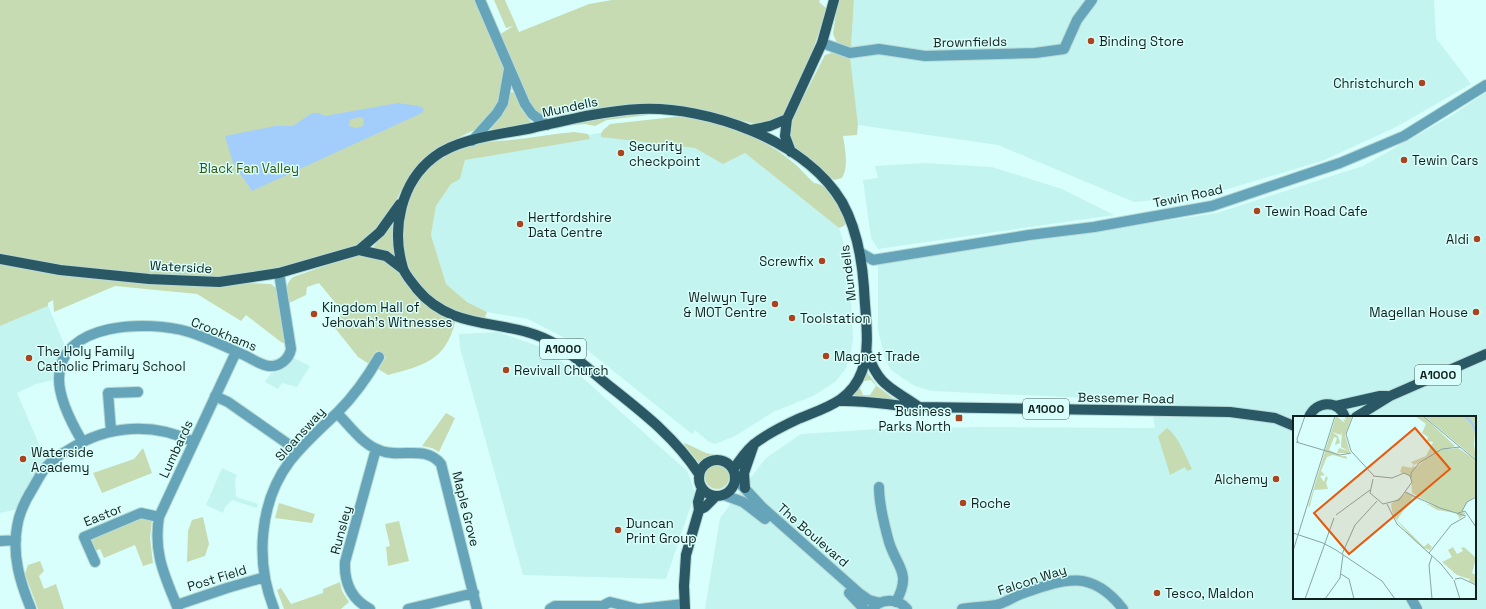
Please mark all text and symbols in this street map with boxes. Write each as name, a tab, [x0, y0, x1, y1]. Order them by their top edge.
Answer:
street label: Brownfields	[933, 33, 1007, 51]
place label: Binding Store	[1099, 33, 1184, 50]
marker: Binding Store	[1086, 36, 1096, 46]
place label: Christchurch	[1333, 75, 1414, 92]
marker: Christchurch	[1417, 78, 1427, 88]
street label: Mundells	[541, 93, 600, 121]
place label: Security checkpoint	[629, 138, 701, 170]
marker: Security checkpoint	[616, 148, 626, 158]
place label: Tewin Cars	[1412, 152, 1478, 169]
marker: Tewin Cars	[1399, 155, 1409, 165]
park label: Black Fan Valley	[199, 160, 299, 177]
street label: Tewin Road	[1152, 180, 1224, 212]
place label: Tewin Road Cafe	[1265, 203, 1368, 220]
marker: Tewin Road Cafe	[1252, 206, 1262, 216]
place label: Hertfordshire Data Centre	[528, 209, 612, 241]
marker: Hertfordshire Data Centre	[515, 219, 525, 229]
place label: Aldi	[1446, 231, 1469, 248]
marker: Aldi	[1472, 234, 1482, 244]
street label: Mundells	[836, 244, 860, 302]
place label: Screwfix	[759, 253, 814, 270]
marker: Screwfix	[817, 256, 827, 266]
street label: Waterside	[149, 257, 213, 277]
place label: Welwyn Tyre & MOT Centre	[683, 289, 767, 321]
place label: Kingdom Hall of Jehovah's Witnesses	[322, 299, 453, 331]
marker: Welwyn Tyre & MOT Centre	[770, 299, 780, 309]
place label: Magellan House	[1369, 304, 1468, 321]
marker: Magellan House	[1471, 307, 1481, 317]
marker: Kingdom Hall of Jehovah's Witnesses	[309, 309, 319, 319]
place label: Toolstation	[800, 310, 870, 327]
street label: Crookhams	[189, 313, 260, 355]
marker: Toolstation	[787, 313, 797, 323]
road number: A1000	[540, 339, 586, 359]
place label: The Holy Family Catholic Primary School	[37, 343, 186, 375]
place label: Magnet Trade	[834, 348, 920, 365]
marker: Magnet Trade	[821, 351, 831, 361]
marker: The Holy Family Catholic Primary School	[24, 353, 34, 363]
place label: Revivall Church	[514, 362, 608, 379]
marker: Revivall Church	[501, 365, 511, 375]
road number: A1000	[1415, 365, 1461, 385]
street label: Bessemer Road	[1077, 389, 1175, 407]
road number: A1000	[1023, 399, 1069, 419]
street label: Sloansway	[271, 403, 329, 465]
place label: Business Parks North	[878, 403, 951, 435]
marker: Business Parks North	[954, 413, 964, 423]
inset map	[1293, 416, 1476, 599]
street label: Lumbards	[155, 417, 197, 481]
place label: Waterside Academy	[31, 444, 94, 476]
marker: Waterside Academy	[18, 454, 28, 464]
street label: Maple Grove	[448, 470, 484, 548]
place label: Alchemy	[1214, 471, 1268, 488]
marker: Alchemy	[1271, 474, 1281, 484]
place label: Roche	[971, 495, 1011, 512]
marker: Roche	[958, 498, 968, 508]
street label: The Boulevard	[774, 499, 852, 571]
street label: Eastor	[81, 500, 125, 530]
street label: Runsley	[326, 504, 356, 556]
place label: Duncan Print Group	[626, 515, 697, 547]
marker: Duncan Print Group	[613, 525, 623, 535]
street label: Post Field	[185, 561, 249, 595]
street label: Falcon Way	[996, 561, 1068, 599]
place label: Tesco, Maldon	[1165, 585, 1254, 602]
marker: Tesco, Maldon	[1152, 588, 1162, 598]

